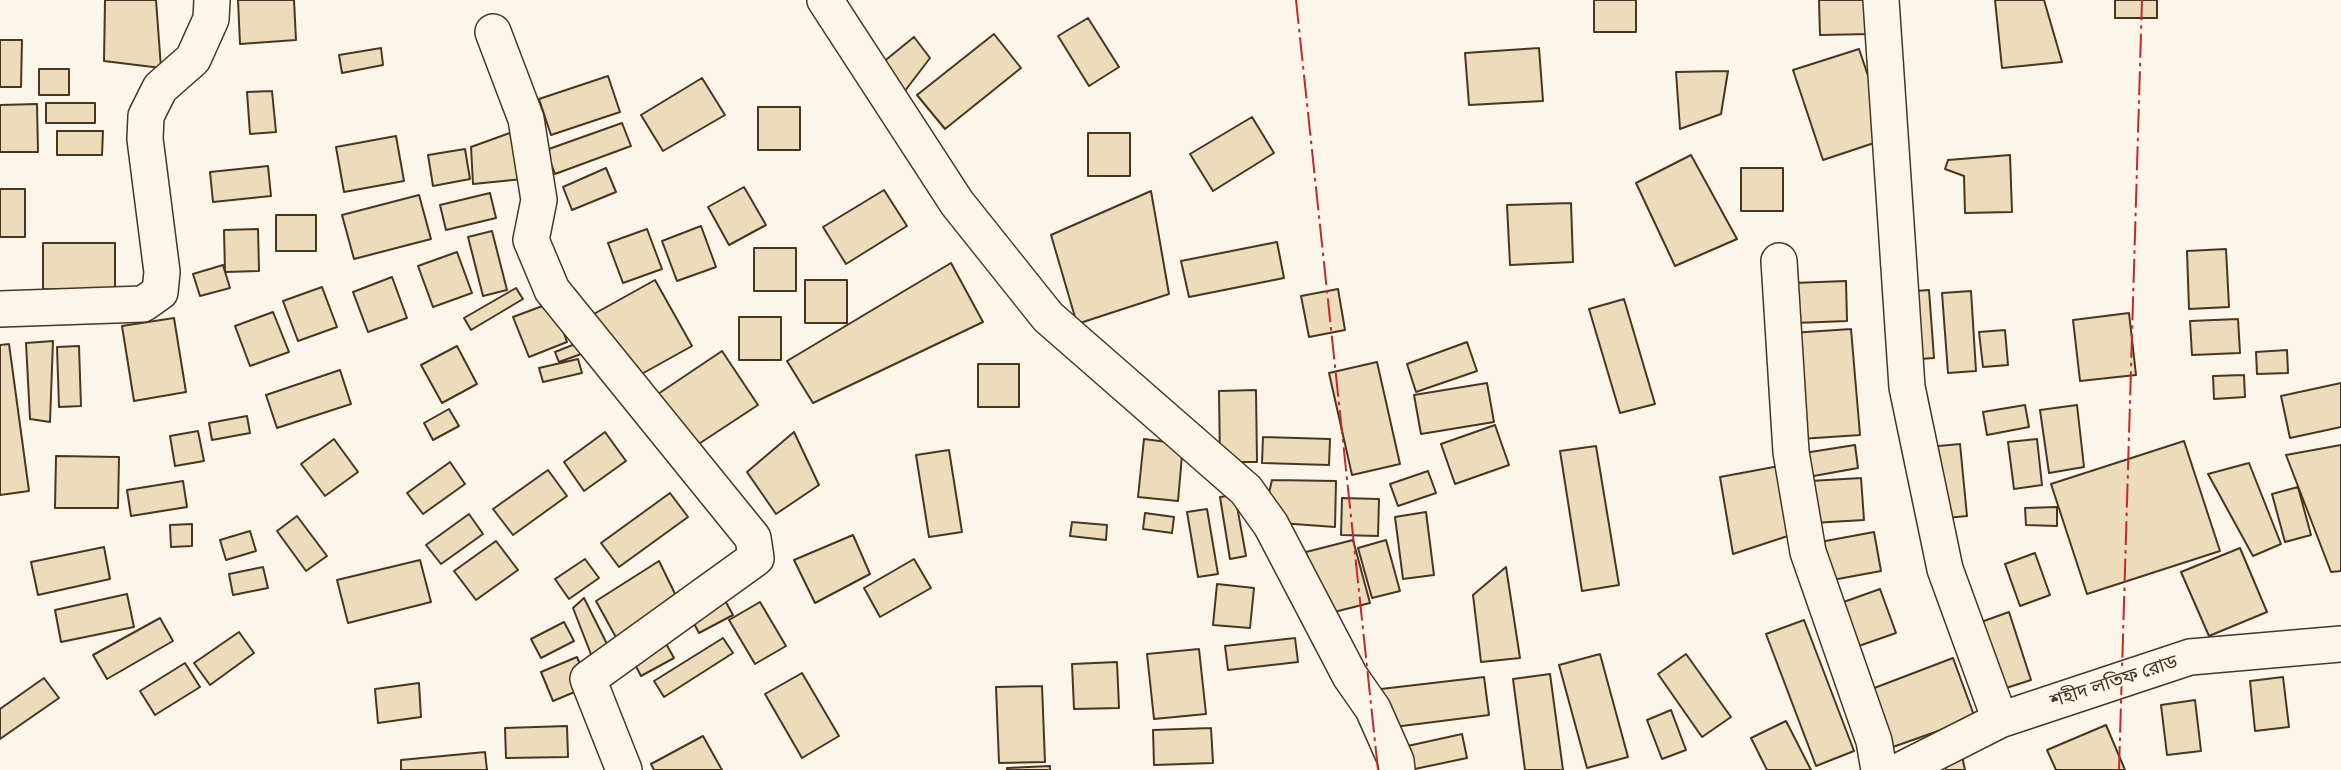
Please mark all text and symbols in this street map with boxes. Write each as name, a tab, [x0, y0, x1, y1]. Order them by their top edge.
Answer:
street label: শহীদ লতিফ রোড	[2047, 651, 2181, 713]

